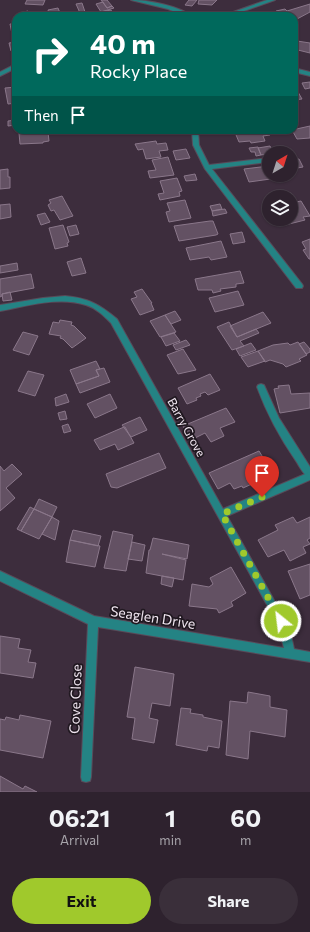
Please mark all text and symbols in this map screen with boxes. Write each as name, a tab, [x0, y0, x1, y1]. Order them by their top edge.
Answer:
text: 40 m	[90, 26, 156, 60]
icon: right	[24, 28, 76, 80]
text: Rocky Place	[90, 60, 187, 82]
icon: arrive	[67, 104, 89, 126]
text: Then	[24, 106, 59, 124]
north arrow	[262, 146, 298, 182]
map controls	[262, 146, 298, 226]
button: layers	[262, 190, 298, 226]
street label: Barry Grove	[165, 395, 209, 459]
pin	[245, 456, 279, 497]
icon: arrive	[251, 462, 273, 484]
position arrow	[260, 600, 302, 642]
street label: Seaglen Drive	[109, 602, 197, 632]
street label: Cove Close	[65, 664, 85, 734]
text: 06:21	[49, 803, 110, 832]
text: 1	[165, 803, 176, 832]
text: 60	[230, 803, 261, 832]
text: Arrival	[60, 832, 99, 848]
text: min	[159, 832, 181, 848]
text: m	[240, 832, 251, 848]
button: Exit	[12, 878, 151, 924]
button: Share	[159, 878, 298, 924]

